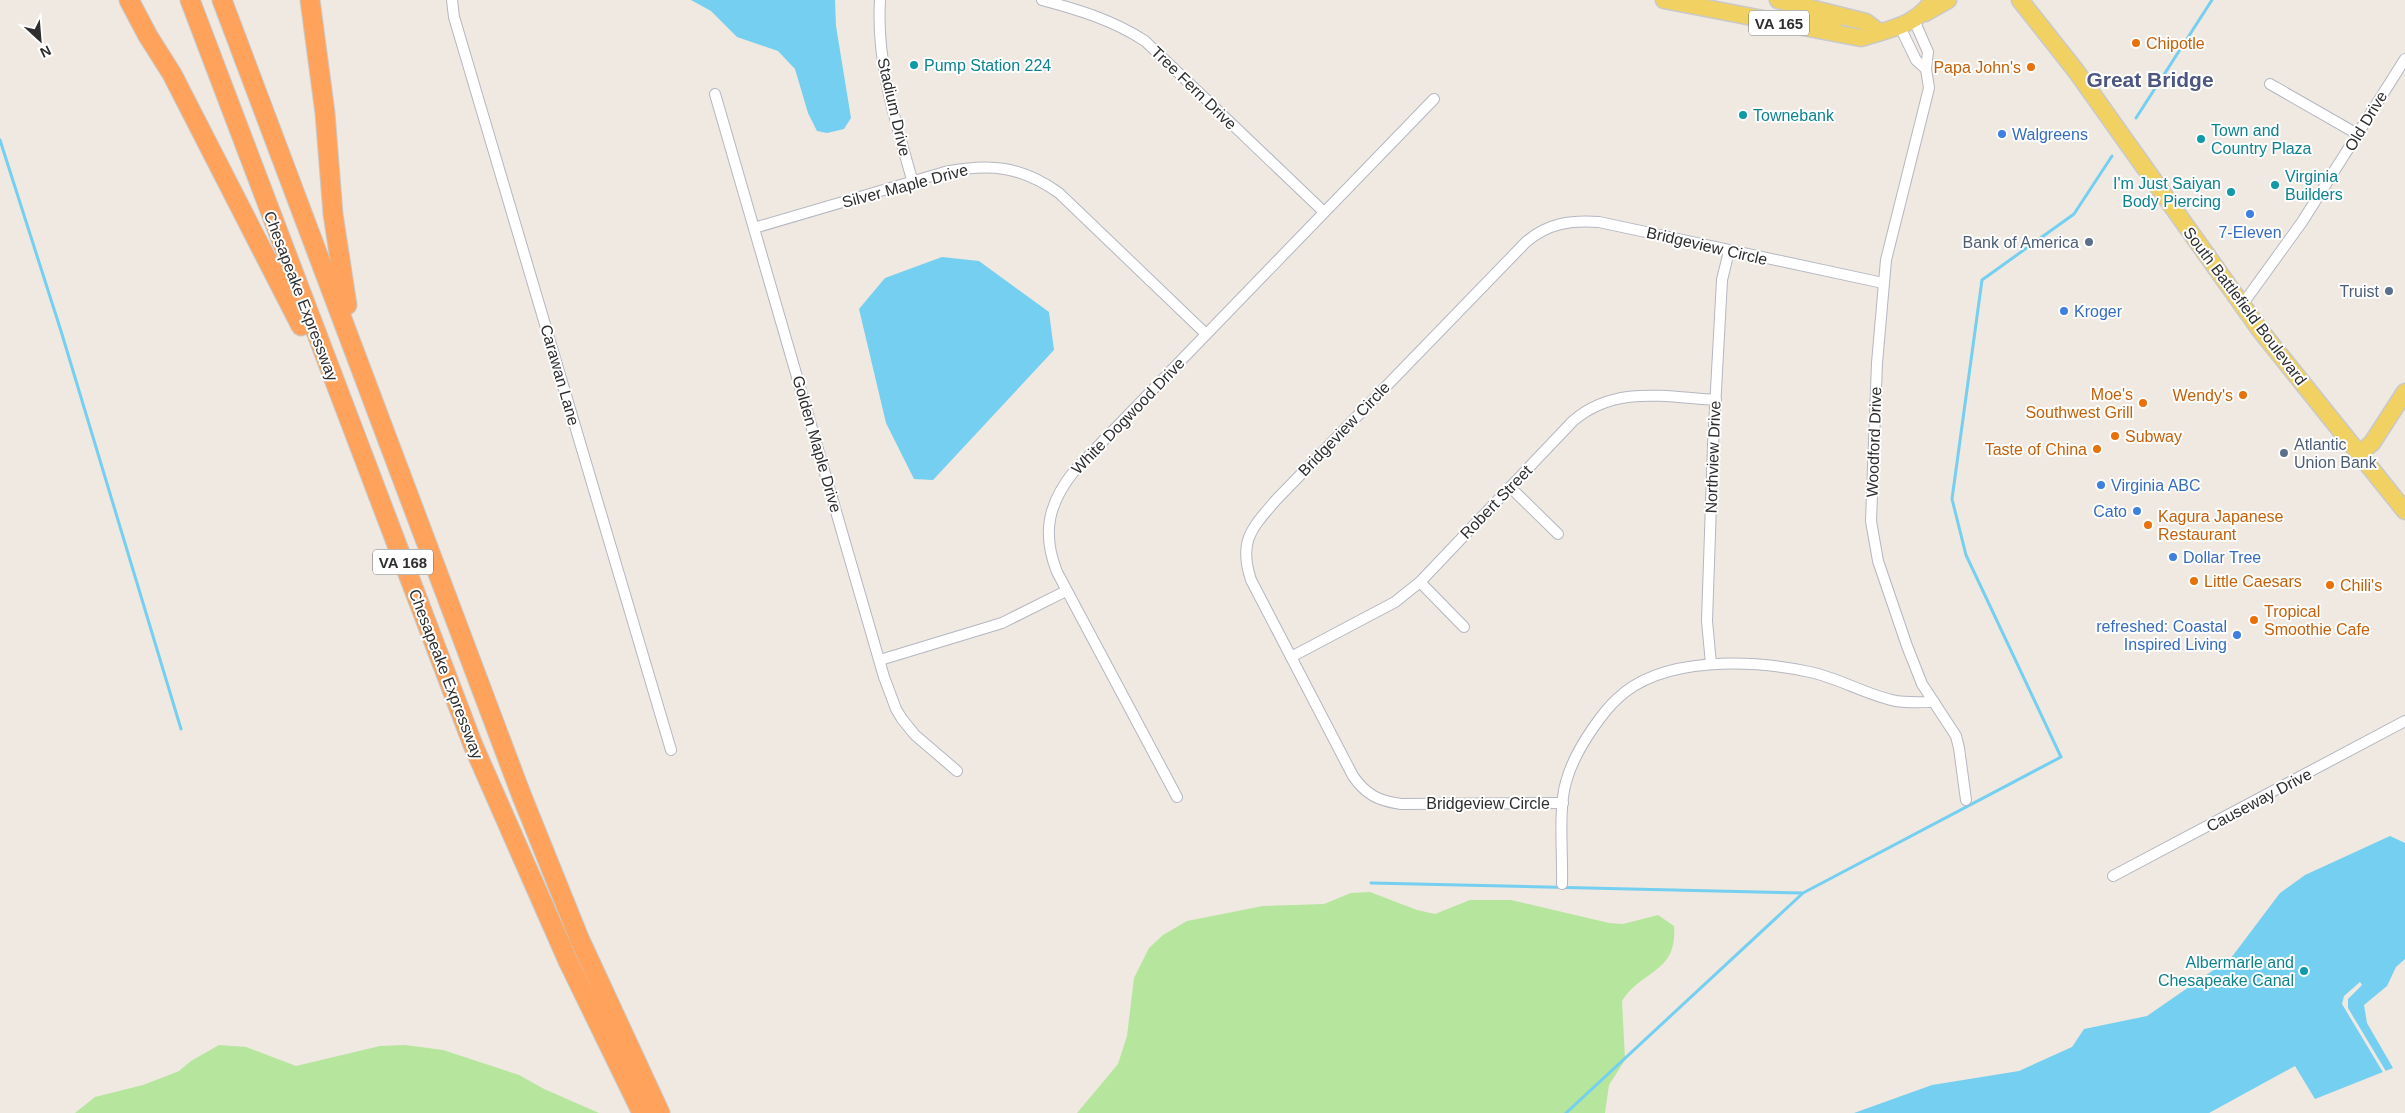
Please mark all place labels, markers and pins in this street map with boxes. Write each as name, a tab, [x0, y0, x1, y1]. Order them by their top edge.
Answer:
place label: Chipotle	[2146, 35, 2205, 52]
marker: Chipotle	[2130, 37, 2142, 49]
place label: Pump Station 224	[924, 57, 1051, 74]
marker: Pump Station 224	[908, 59, 920, 71]
place label: Papa John's	[1933, 59, 2021, 76]
marker: Papa John's	[2025, 61, 2037, 73]
place label: Townebank	[1753, 107, 1835, 124]
marker: Townebank	[1737, 109, 1749, 121]
place label: Town and Country Plaza	[2211, 122, 2312, 157]
place label: Walgreens	[2012, 126, 2088, 143]
marker: Walgreens	[1996, 128, 2008, 140]
marker: Town and Country Plaza	[2195, 133, 2207, 145]
place label: Virginia Builders	[2285, 168, 2343, 203]
place label: I'm Just Saiyan Body Piercing	[2113, 175, 2221, 210]
marker: Virginia Builders	[2269, 179, 2281, 191]
marker: I'm Just Saiyan Body Piercing	[2225, 186, 2237, 198]
marker: 7-Eleven	[2244, 208, 2256, 220]
place label: 7-Eleven	[2218, 224, 2282, 241]
place label: Bank of America	[1963, 234, 2079, 251]
marker: Bank of America	[2083, 236, 2095, 248]
place label: Truist	[2340, 283, 2380, 300]
marker: Truist	[2383, 285, 2395, 297]
place label: Kroger	[2074, 303, 2123, 320]
marker: Kroger	[2058, 305, 2070, 317]
place label: Moe's Southwest Grill	[2025, 386, 2133, 421]
place label: Wendy's	[2172, 387, 2233, 404]
marker: Wendy's	[2237, 389, 2249, 401]
marker: Moe's Southwest Grill	[2137, 397, 2149, 409]
place label: Subway	[2125, 428, 2182, 445]
marker: Subway	[2109, 430, 2121, 442]
place label: Atlantic Union Bank	[2294, 436, 2378, 471]
place label: Taste of China	[1985, 441, 2087, 458]
marker: Taste of China	[2091, 443, 2103, 455]
marker: Atlantic Union Bank	[2278, 447, 2290, 459]
place label: Virginia ABC	[2111, 477, 2201, 494]
marker: Virginia ABC	[2095, 479, 2107, 491]
place label: Cato	[2093, 503, 2127, 520]
marker: Cato	[2131, 505, 2143, 517]
place label: Kagura Japanese Restaurant	[2158, 508, 2284, 543]
marker: Kagura Japanese Restaurant	[2142, 519, 2154, 531]
place label: Dollar Tree	[2183, 549, 2261, 566]
marker: Dollar Tree	[2167, 551, 2179, 563]
place label: Little Caesars	[2204, 573, 2302, 590]
marker: Little Caesars	[2188, 575, 2200, 587]
place label: Chili's	[2340, 577, 2382, 594]
marker: Chili's	[2324, 579, 2336, 591]
place label: Tropical Smoothie Cafe	[2264, 603, 2370, 638]
marker: Tropical Smoothie Cafe	[2248, 614, 2260, 626]
place label: refreshed: Coastal Inspired Living	[2096, 618, 2227, 653]
marker: refreshed: Coastal Inspired Living	[2231, 629, 2243, 641]
place label: Albermarle and Chesapeake Canal	[2158, 954, 2294, 989]
marker: Albermarle and Chesapeake Canal	[2298, 965, 2310, 977]

